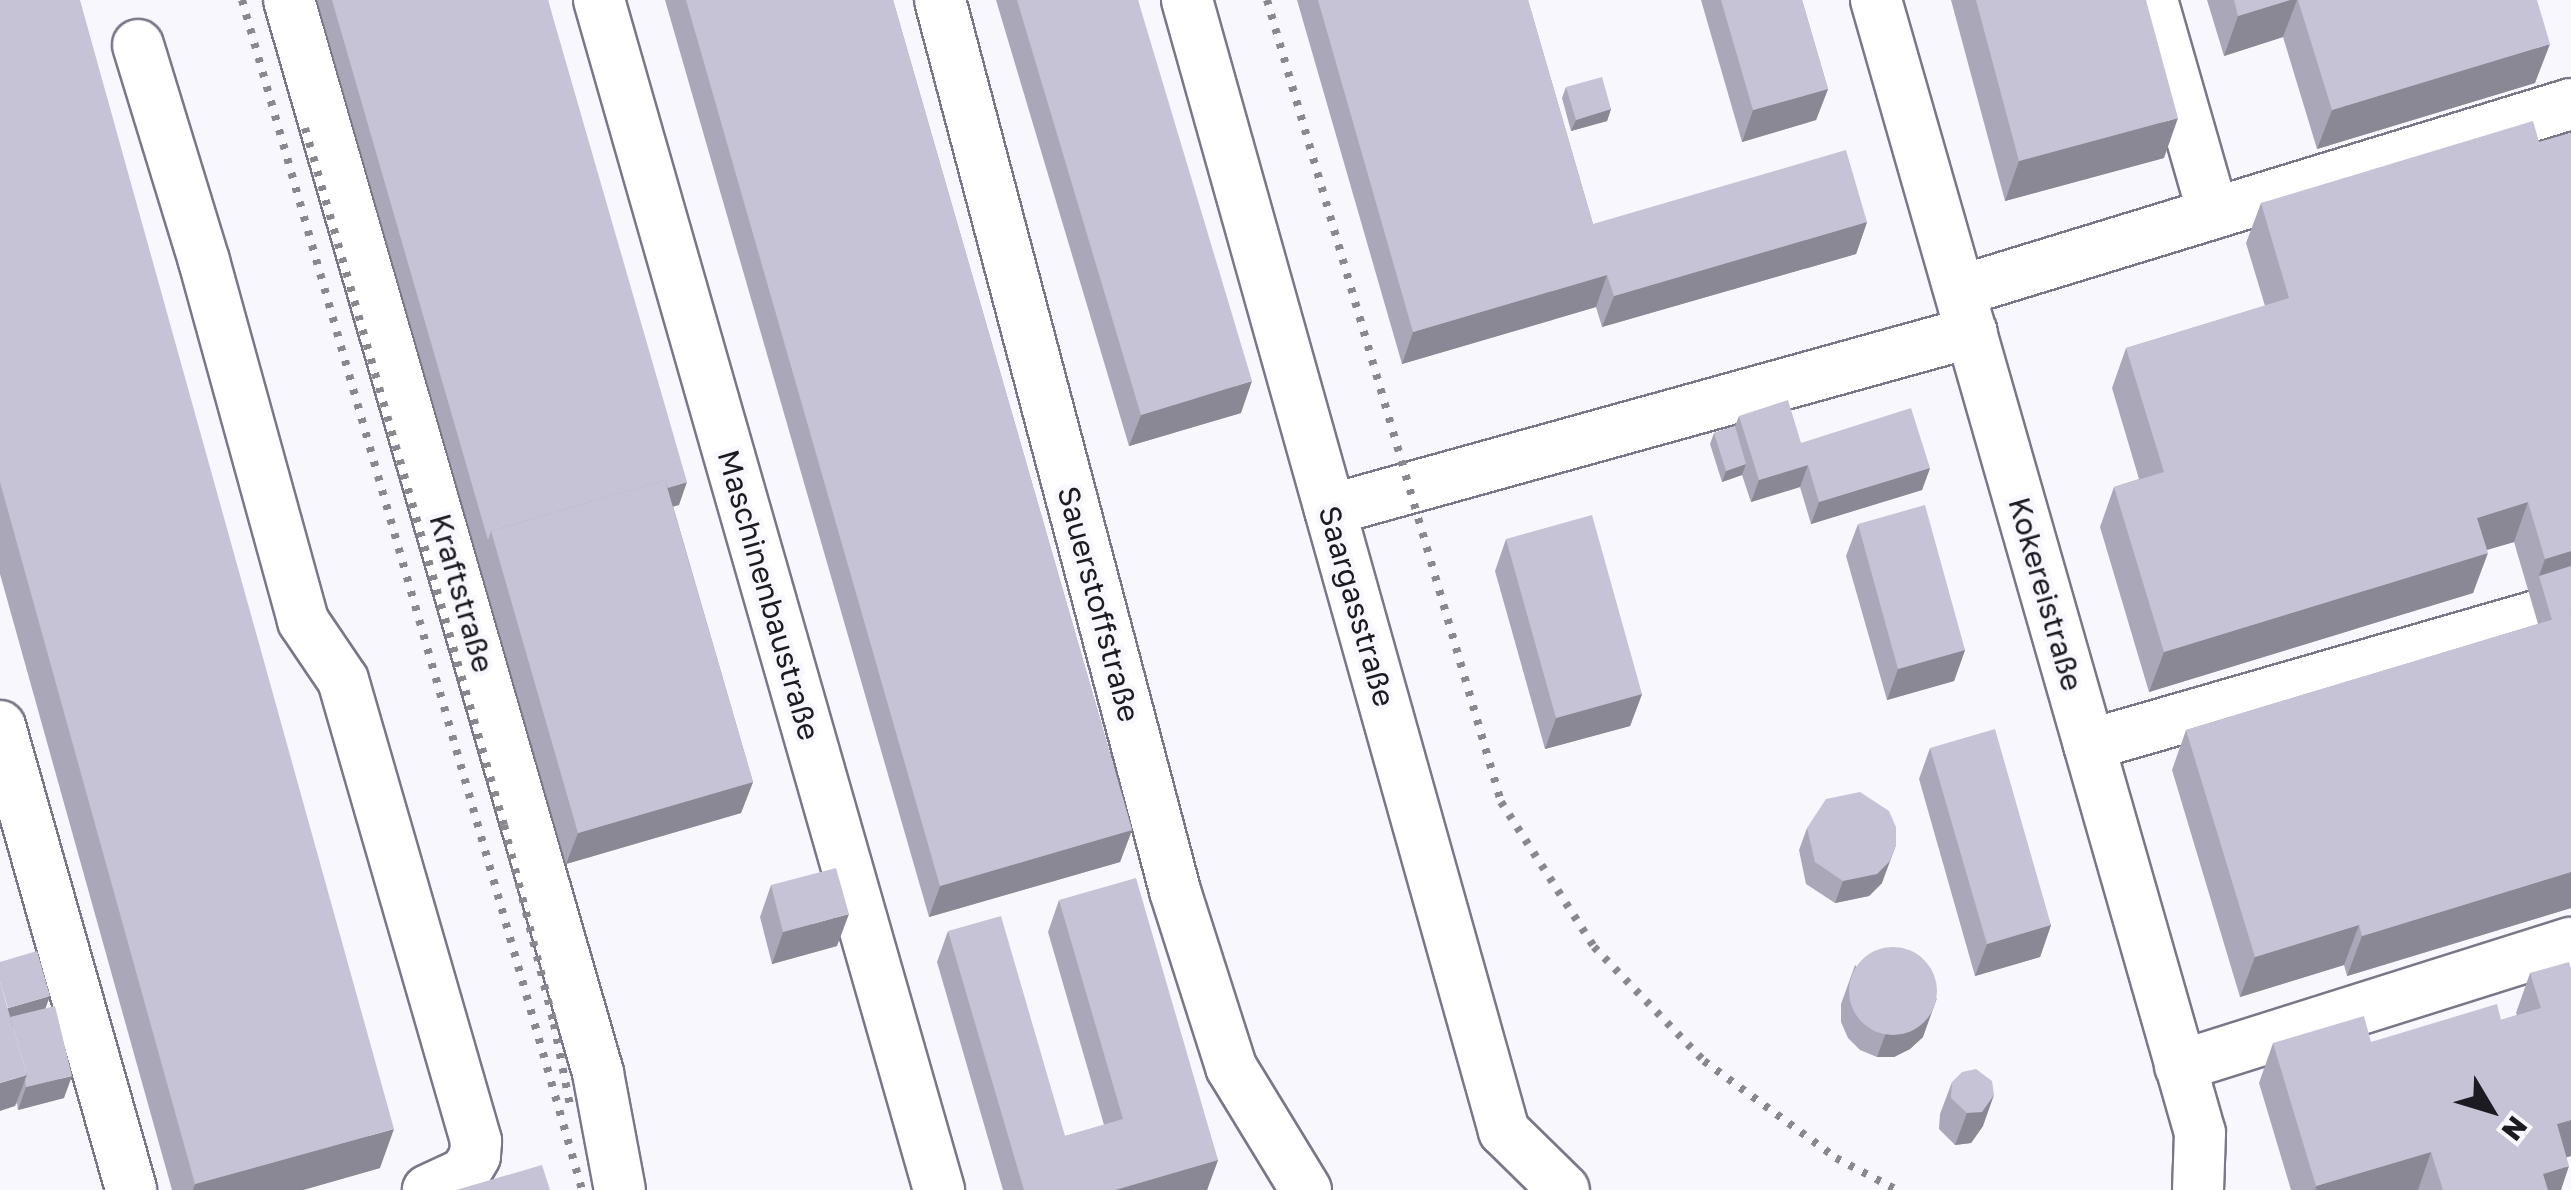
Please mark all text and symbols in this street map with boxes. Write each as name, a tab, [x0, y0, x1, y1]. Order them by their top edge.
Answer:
street label: Maschinenbaustraße	[710, 446, 828, 744]
street label: Sauerstoffstraße	[1050, 482, 1148, 726]
street label: Kokereistraße	[2001, 493, 2091, 695]
street label: Saargasstraße	[1311, 502, 1403, 710]
street label: Kraftstraße	[422, 510, 502, 676]
north arrow	[2441, 1060, 2541, 1160]
text: N	[2495, 1110, 2535, 1147]

